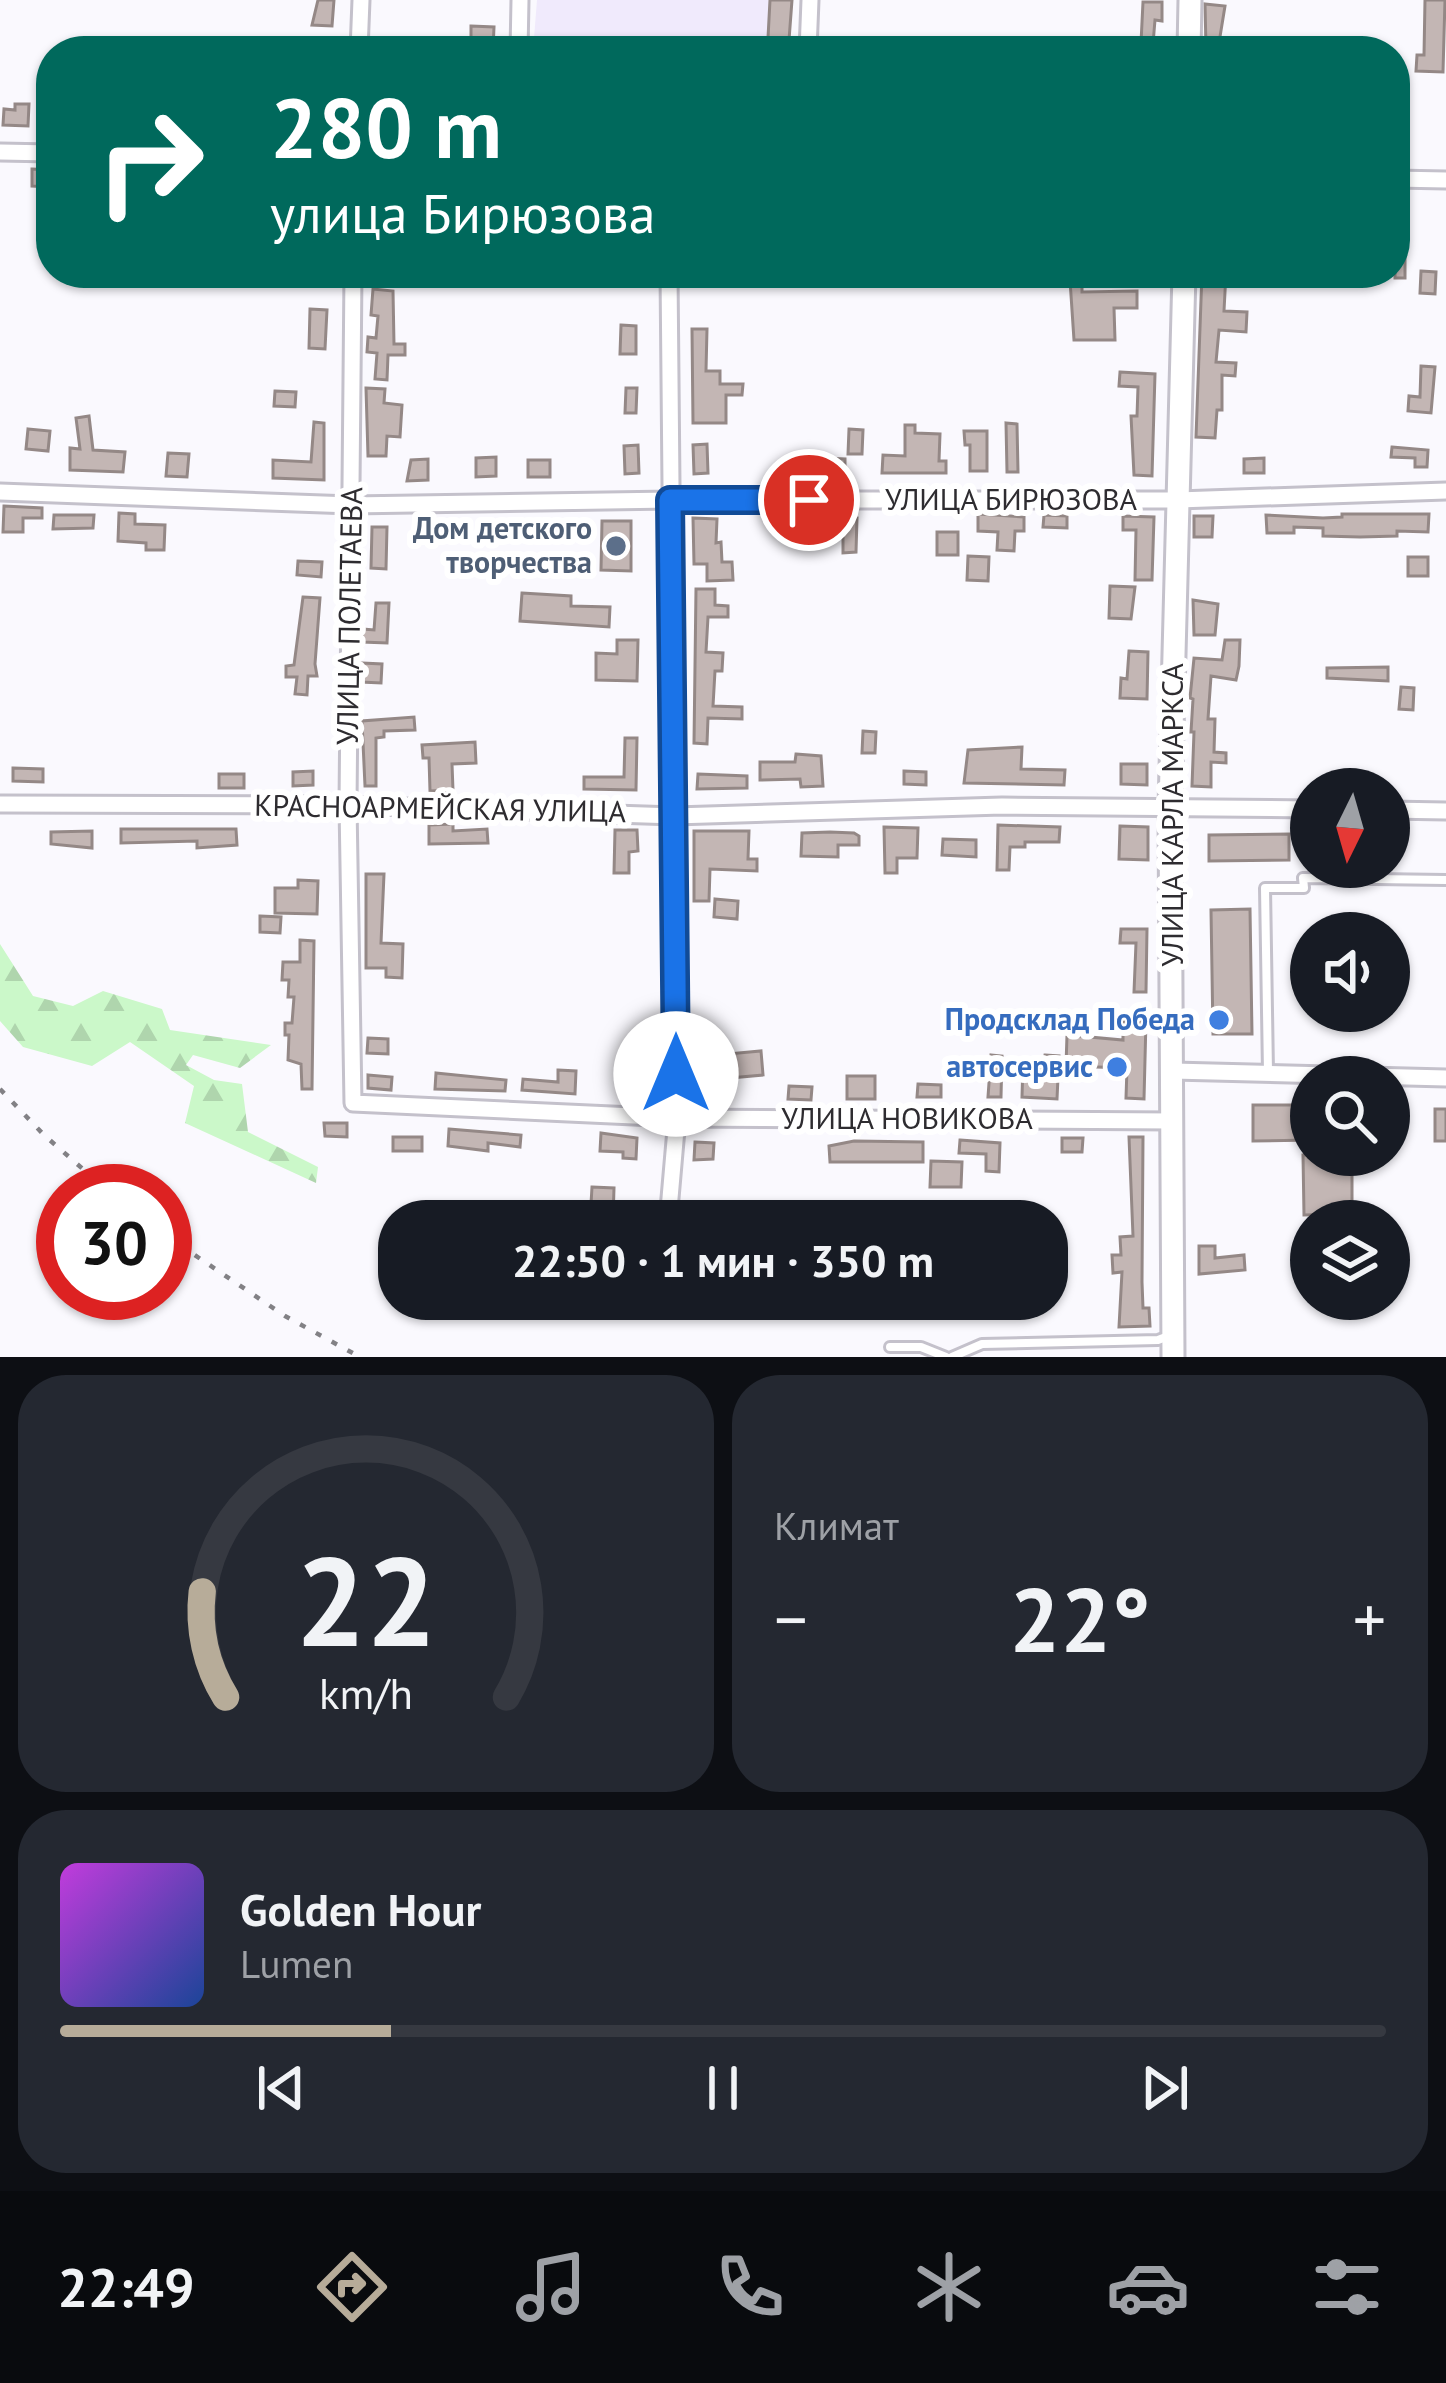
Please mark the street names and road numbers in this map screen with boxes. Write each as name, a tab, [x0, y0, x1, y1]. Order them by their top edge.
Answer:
street label: УЛИЦА БИРЮЗОВА	[885, 479, 1137, 518]
street label: УЛИЦА ПОЛЕТАЕВА	[327, 486, 370, 745]
street label: УЛИЦА КАРЛА МАРКСА	[1152, 663, 1191, 967]
street label: КРАСНОАРМЕЙСКАЯ УЛИЦА	[254, 785, 627, 830]
street label: УЛИЦА НОВИКОВА	[781, 1098, 1033, 1137]

